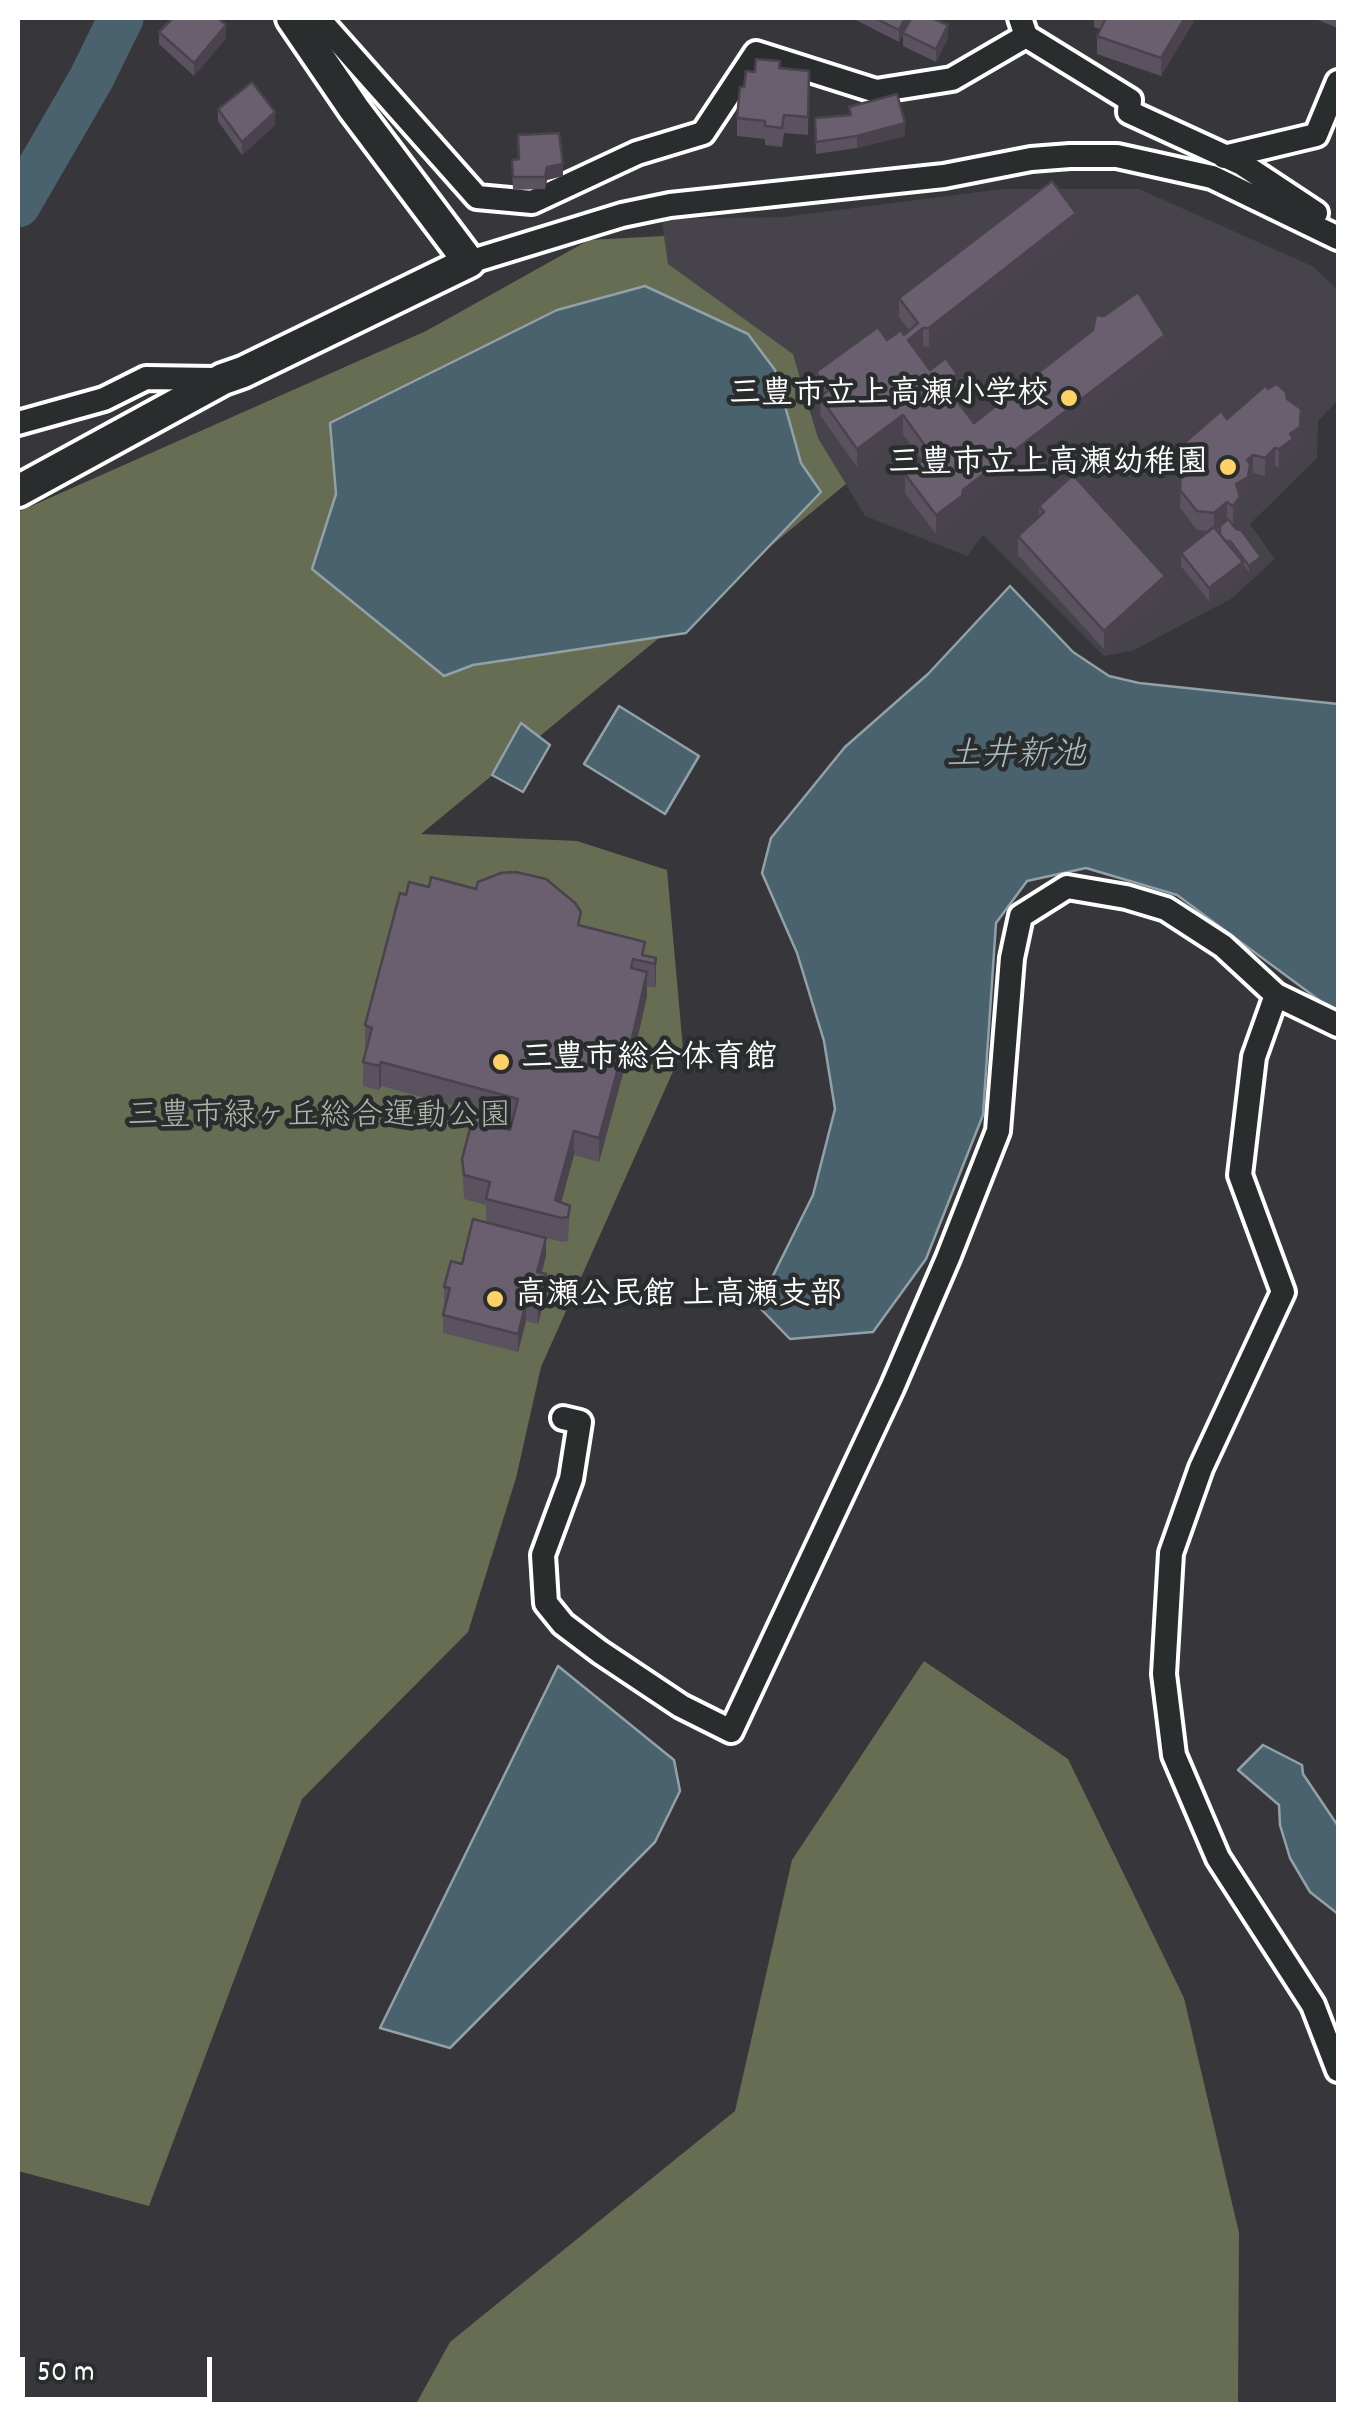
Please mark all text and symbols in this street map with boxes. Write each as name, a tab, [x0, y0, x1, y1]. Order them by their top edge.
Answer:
place label: 三豊市立上高瀬小学校	[729, 379, 1049, 417]
marker: 三豊市立上高瀬小学校	[1058, 387, 1080, 409]
place label: 三豊市立上高瀬幼稚園	[888, 448, 1208, 486]
marker: 三豊市立上高瀬幼稚園	[1217, 456, 1239, 478]
water label: 土井新池	[946, 738, 1086, 780]
place label: 三豊市総合体育館	[521, 1043, 777, 1081]
marker: 三豊市総合体育館	[490, 1051, 512, 1073]
park label: 三豊市緑ヶ丘総合運動公園	[127, 1101, 511, 1139]
place label: 高瀬公民館 上高瀬支部	[515, 1280, 842, 1318]
marker: 高瀬公民館 上高瀬支部	[484, 1288, 506, 1310]
scale bar	[25, 2337, 218, 2399]
text: 50 m	[37, 2353, 95, 2396]

